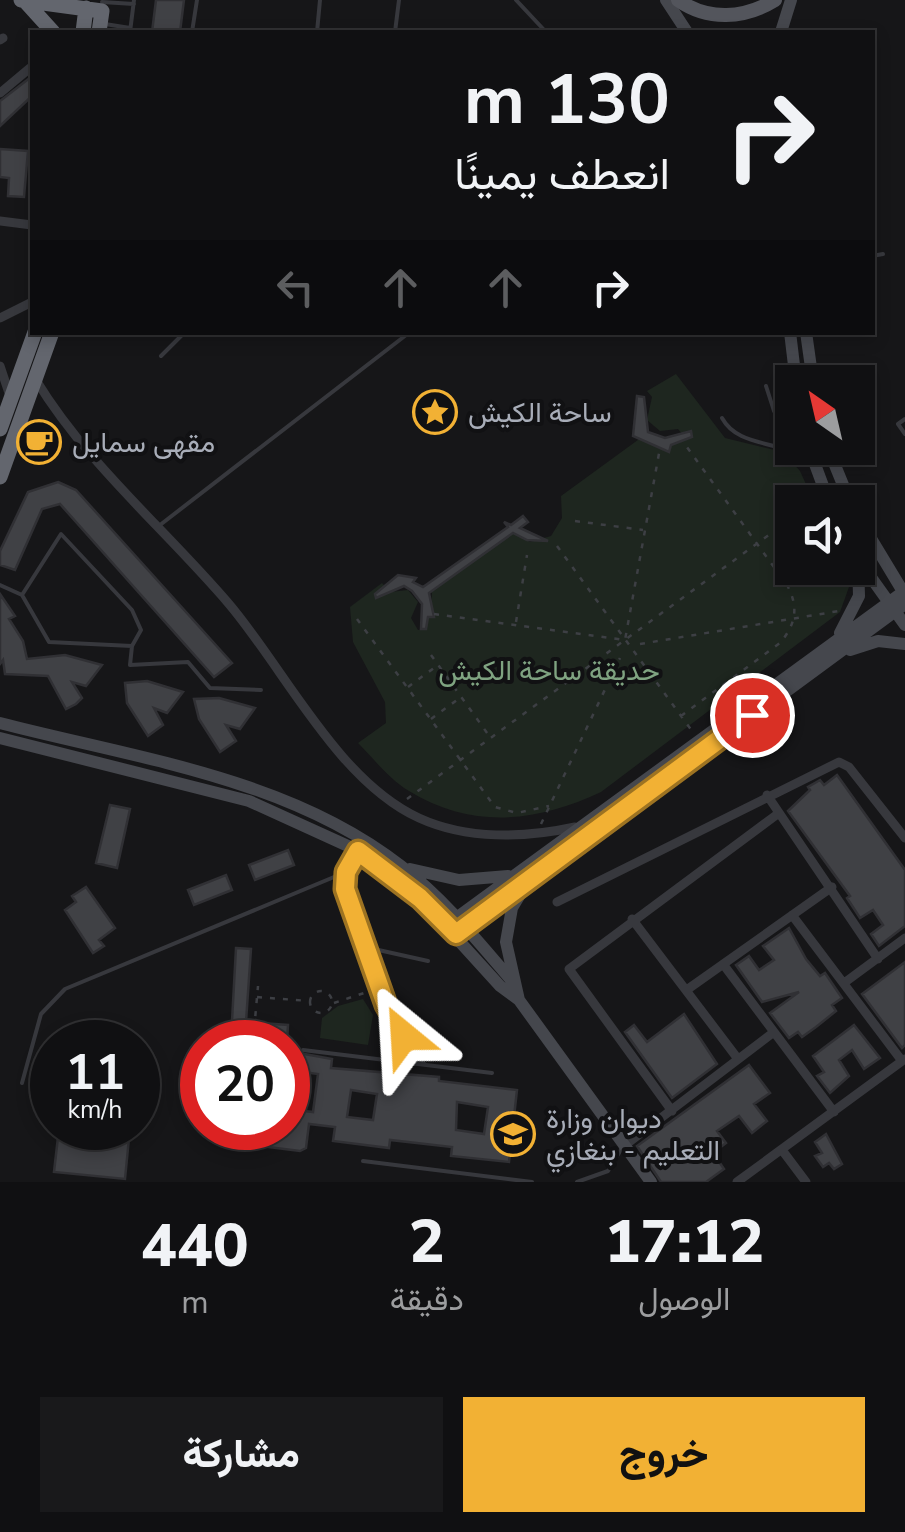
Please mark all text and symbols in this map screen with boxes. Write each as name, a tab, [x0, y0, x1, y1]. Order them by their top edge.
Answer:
text: 130 m	[464, 52, 670, 148]
icon: right	[705, 70, 835, 200]
text: انعطف يمينًا	[454, 144, 670, 205]
icon: left	[268, 260, 323, 315]
icon: ahead	[373, 260, 428, 315]
icon: ahead	[478, 260, 533, 315]
icon: right	[583, 260, 638, 315]
north arrow	[775, 365, 875, 465]
map controls	[775, 365, 875, 585]
place icon: ساحة الكيش	[412, 389, 458, 435]
place label: ساحة الكيش	[468, 394, 612, 432]
cafe icon: مقهى سمايل	[16, 419, 62, 465]
place label: مقهى سمايل	[72, 424, 215, 462]
button: sound	[775, 485, 875, 585]
park label: حديقة ساحة الكيش	[438, 652, 660, 690]
pin	[710, 673, 795, 758]
icon: arrive	[725, 688, 780, 743]
position arrow	[352, 984, 456, 1088]
speed limit sign: 20	[180, 1020, 310, 1150]
text: 11	[65, 1038, 125, 1107]
text: km/h	[67, 1093, 123, 1127]
place label: ديوان وزارة التعليم - بنغازي	[546, 1100, 720, 1173]
school or university icon: ديوان وزارة التعليم - بنغازي	[490, 1111, 536, 1157]
text: 2	[409, 1201, 445, 1283]
text: 17:12	[605, 1201, 764, 1283]
text: 440	[141, 1205, 249, 1287]
text: دقيقة	[390, 1278, 464, 1321]
text: الوصول	[638, 1278, 731, 1321]
text: m	[181, 1281, 209, 1324]
button: مشاركة	[40, 1397, 443, 1512]
button: خروج	[463, 1397, 865, 1512]

